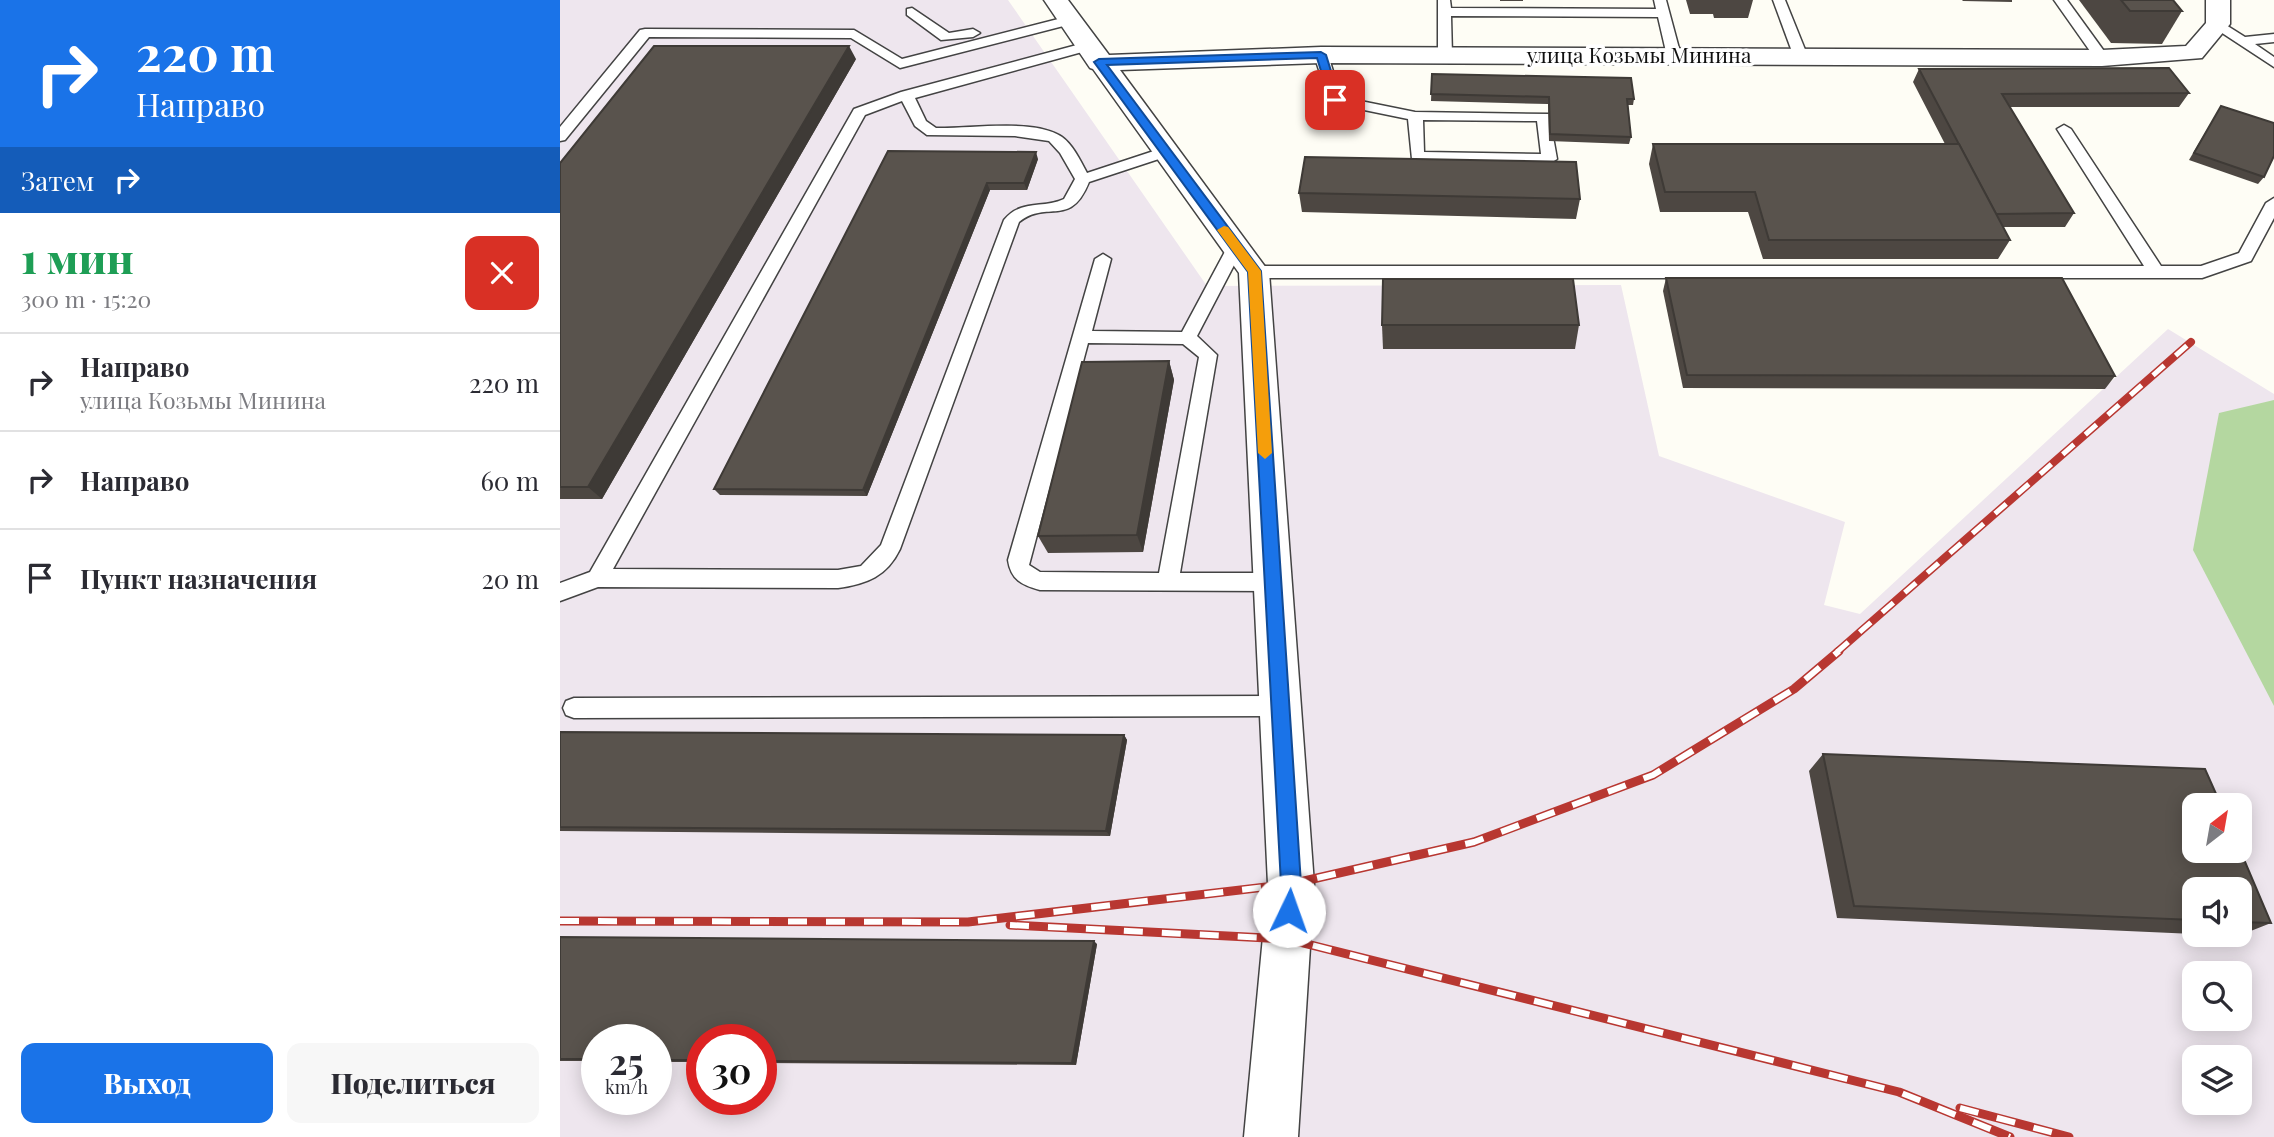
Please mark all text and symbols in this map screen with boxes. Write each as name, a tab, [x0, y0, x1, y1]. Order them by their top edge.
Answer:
text: 220 m	[136, 19, 275, 84]
icon: right	[21, 28, 112, 119]
street label: улица Козьмы Минина	[1526, 40, 1752, 68]
pin	[1305, 70, 1365, 130]
icon: arrive	[1316, 81, 1354, 119]
text: Направо	[136, 82, 265, 125]
icon: right	[108, 161, 146, 199]
text: Затем	[21, 163, 94, 198]
text: 1 мин	[21, 229, 134, 285]
button: close	[465, 236, 539, 310]
text: 300 m · 15:20	[21, 283, 151, 314]
text: Направо	[80, 349, 189, 384]
icon: right	[21, 363, 59, 401]
text: 220 m	[469, 365, 539, 400]
text: улица Козьмы Минина	[80, 384, 326, 415]
icon: right	[21, 461, 59, 499]
text: Направо	[80, 463, 189, 498]
text: 60 m	[480, 463, 539, 498]
icon: arrive	[21, 559, 59, 597]
text: Пункт назначения	[80, 561, 317, 596]
text: 20 m	[481, 561, 539, 596]
north arrow	[2182, 793, 2252, 863]
map controls	[2182, 793, 2252, 1115]
position arrow	[1252, 874, 1326, 948]
button: sound	[2182, 877, 2252, 947]
button: search	[2182, 961, 2252, 1031]
speed limit sign: 30	[686, 1024, 777, 1115]
text: 25	[609, 1037, 644, 1084]
button: Выход	[21, 1043, 273, 1123]
button: Поделиться	[287, 1043, 539, 1123]
button: layers	[2182, 1045, 2252, 1115]
text: km/h	[605, 1075, 648, 1099]

